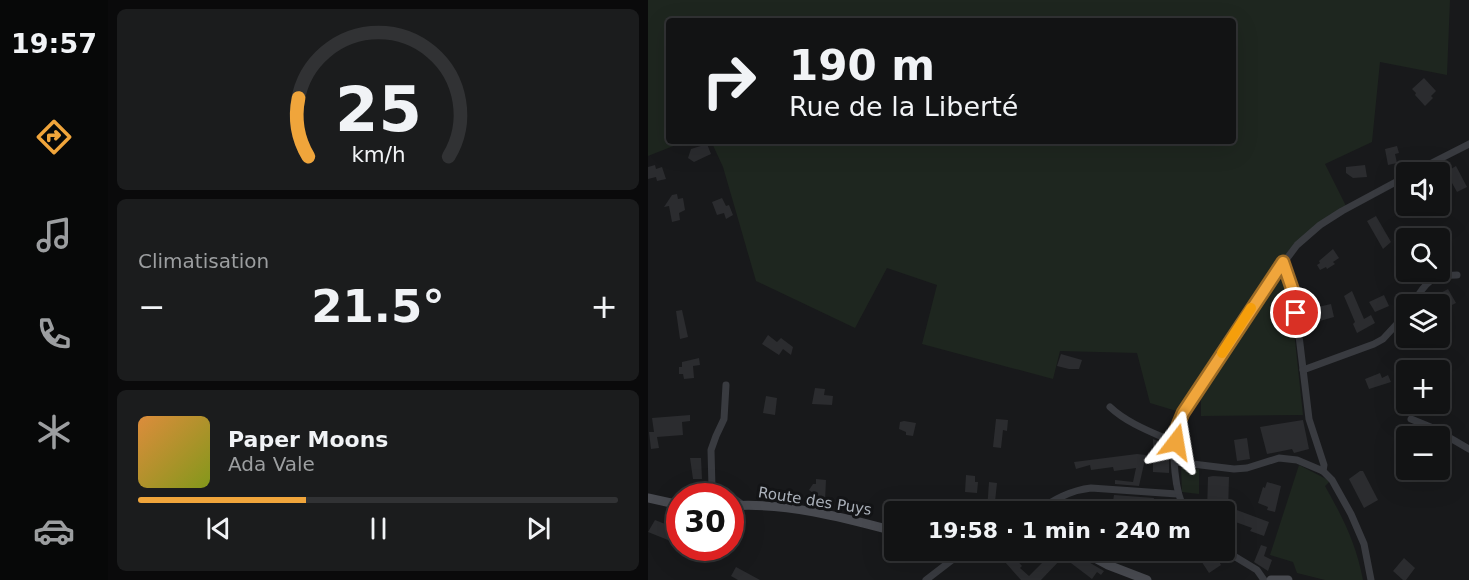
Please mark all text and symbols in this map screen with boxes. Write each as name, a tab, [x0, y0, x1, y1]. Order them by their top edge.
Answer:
text: 19:57	[11, 28, 97, 59]
text: 190 m	[789, 41, 935, 90]
icon: right	[690, 42, 768, 120]
text: 25	[335, 73, 421, 146]
text: Rue de la Liberté	[789, 91, 1018, 122]
icon: directions	[33, 116, 75, 158]
text: km/h	[351, 142, 405, 167]
map controls	[1396, 162, 1450, 480]
button: sound	[1396, 162, 1450, 216]
icon: music	[33, 214, 75, 256]
button: search	[1396, 228, 1450, 282]
text: Climatisation	[138, 249, 269, 273]
text: 21.5°	[311, 280, 445, 333]
text: −	[138, 287, 166, 326]
text: +	[590, 287, 618, 326]
pin	[1270, 287, 1321, 338]
button: layers	[1396, 294, 1450, 348]
icon: arrive	[1279, 296, 1312, 329]
icon: phone	[33, 313, 75, 355]
button: +	[1396, 360, 1450, 414]
position arrow	[1144, 410, 1208, 474]
icon: climate	[33, 411, 75, 453]
button: −	[1396, 426, 1450, 480]
text: Paper Moons	[228, 427, 388, 452]
text: Ada Vale	[228, 452, 315, 476]
speed limit sign: 30	[666, 483, 744, 561]
street label: Route des Puys	[757, 483, 873, 519]
icon: car	[33, 510, 75, 552]
icon: previous	[202, 512, 235, 545]
icon: pause	[362, 512, 395, 545]
icon: next	[522, 512, 555, 545]
text: 19:58 · 1 min · 240 m	[928, 518, 1191, 543]

